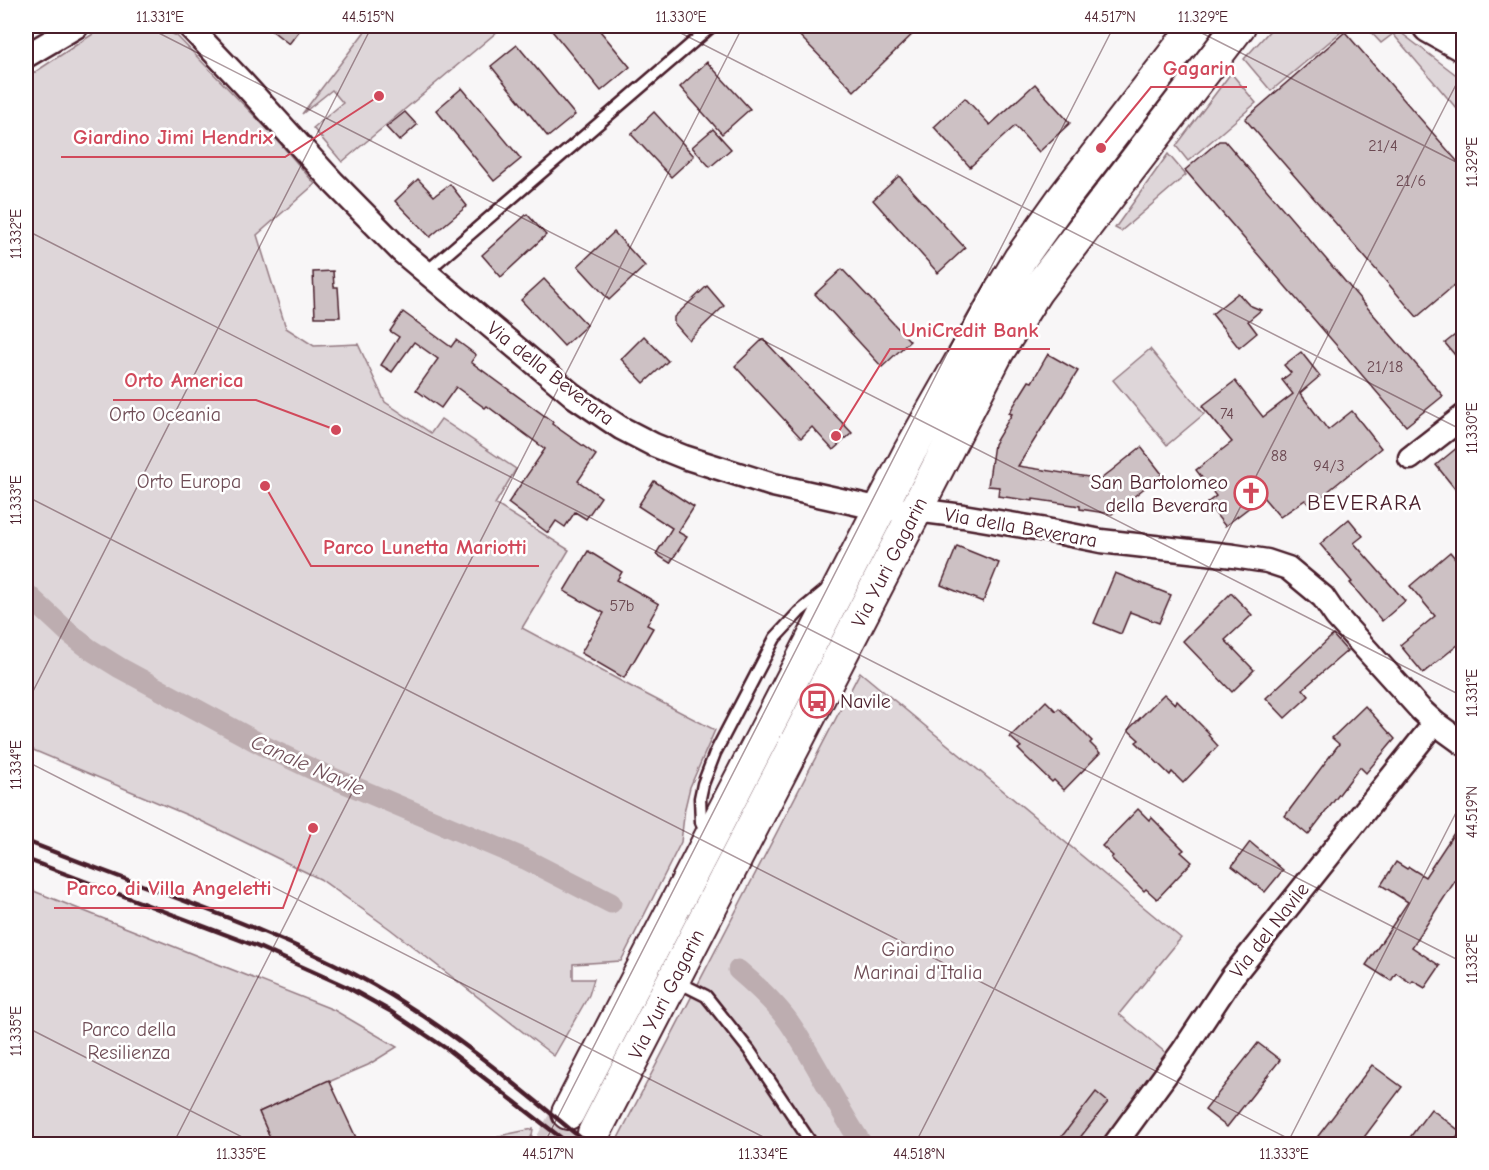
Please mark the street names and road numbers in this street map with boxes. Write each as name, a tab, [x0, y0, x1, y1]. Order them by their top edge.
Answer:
street label: Via della Beverara	[483, 317, 619, 430]
street label: Via Yuri Gagarin	[847, 493, 932, 631]
street label: Via della Beverara	[943, 503, 1099, 552]
street label: Via del Navile	[1225, 878, 1314, 983]
street label: Via Yuri Gagarin	[624, 925, 709, 1063]

